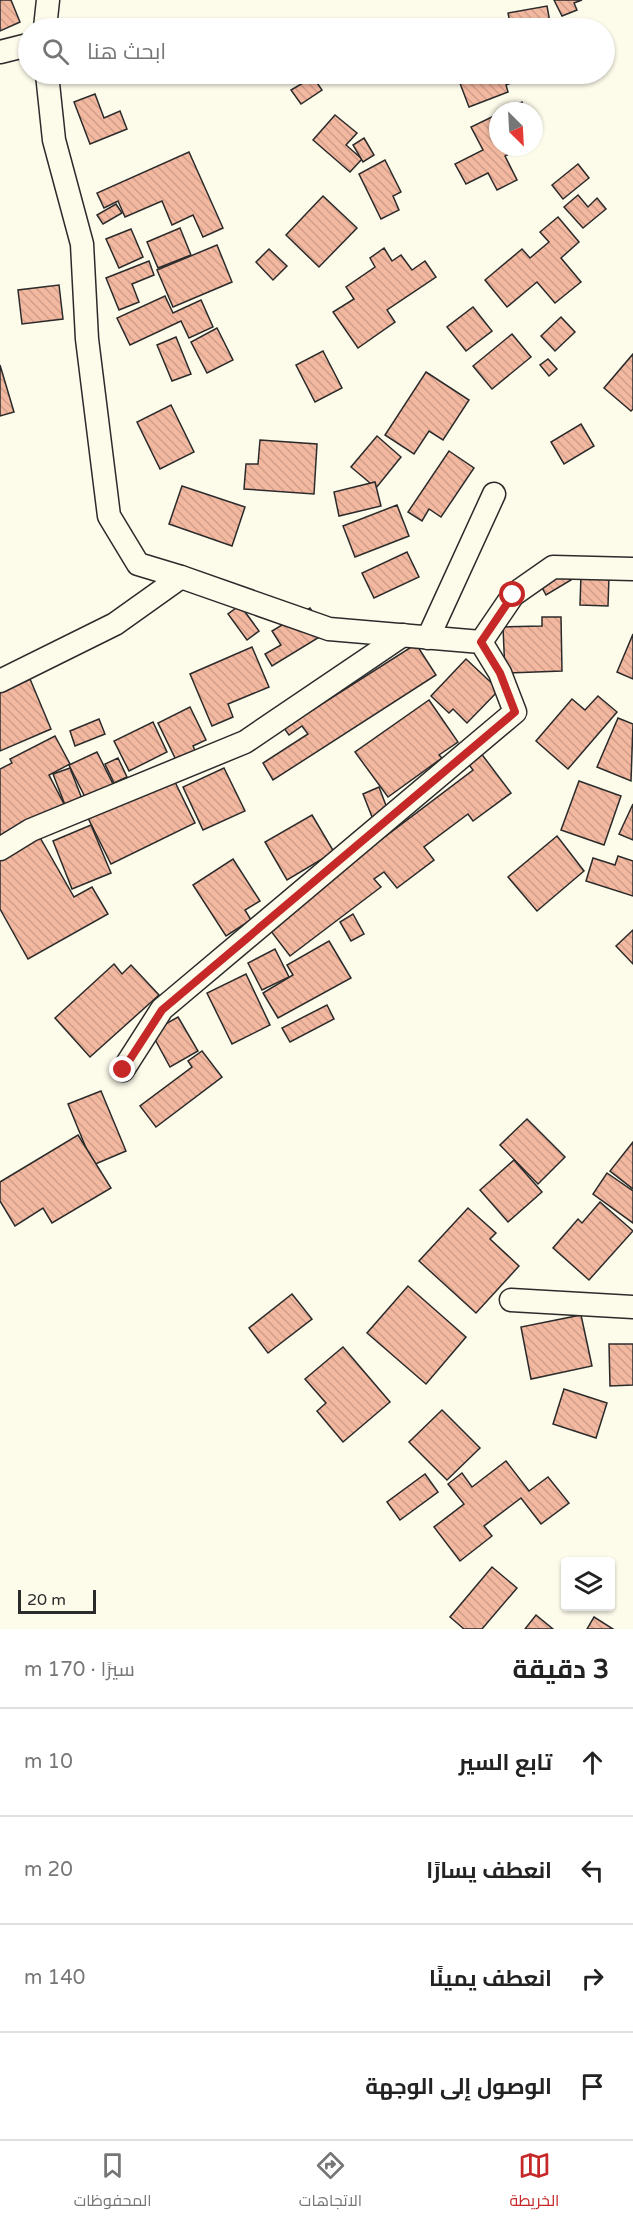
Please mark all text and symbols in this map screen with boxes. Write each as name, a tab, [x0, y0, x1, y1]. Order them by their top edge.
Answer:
search box	[18, 18, 615, 84]
icon: search	[39, 35, 72, 68]
text: ابحث هنا	[87, 39, 166, 65]
north arrow	[489, 102, 543, 156]
route start	[499, 581, 525, 607]
route end	[109, 1056, 135, 1082]
map controls	[561, 1557, 615, 1611]
button: layers	[561, 1557, 615, 1611]
scale bar	[18, 1587, 96, 1614]
text: 20 m	[27, 1590, 66, 1610]
text: 3 دقيقة	[512, 1654, 609, 1685]
text: سيرًا · 170 m	[24, 1658, 135, 1682]
icon: ahead	[576, 1746, 609, 1779]
text: 10 m	[24, 1750, 73, 1774]
text: تابع السير	[459, 1750, 552, 1776]
icon: left	[576, 1854, 609, 1887]
text: 20 m	[24, 1858, 73, 1882]
text: انعطف يسارًا	[426, 1858, 552, 1884]
icon: right	[576, 1962, 609, 1995]
text: 140 m	[24, 1966, 85, 1990]
text: انعطف يمينًا	[429, 1966, 552, 1992]
icon: arrive	[576, 2070, 609, 2103]
text: الوصول إلى الوجهة	[365, 2074, 552, 2100]
tab: المحفوظات	[74, 2149, 152, 2215]
tab: الاتجاهات	[299, 2149, 362, 2215]
tab: الخريطة	[509, 2149, 559, 2215]

